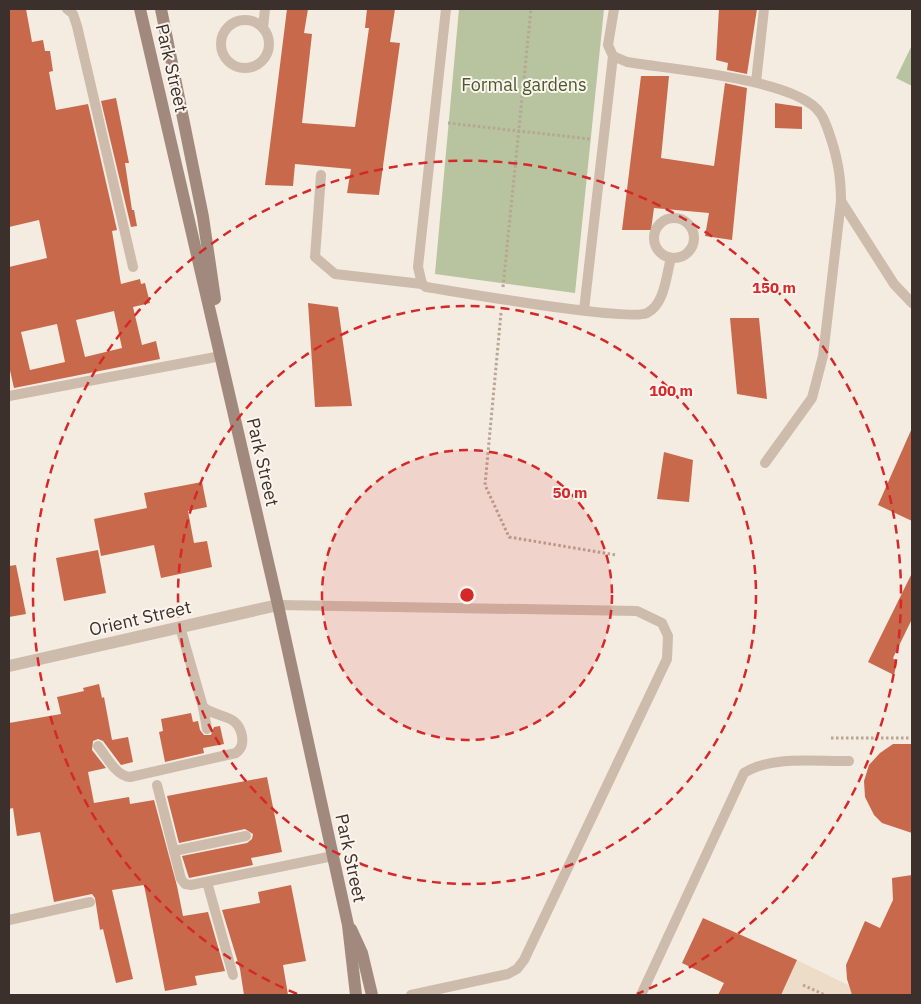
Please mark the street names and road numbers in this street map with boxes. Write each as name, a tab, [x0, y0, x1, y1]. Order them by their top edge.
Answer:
street label: Park Street	[151, 22, 193, 114]
street label: Park Street	[242, 416, 284, 508]
street label: Orient Street	[87, 595, 193, 641]
street label: Park Street	[330, 812, 372, 904]

